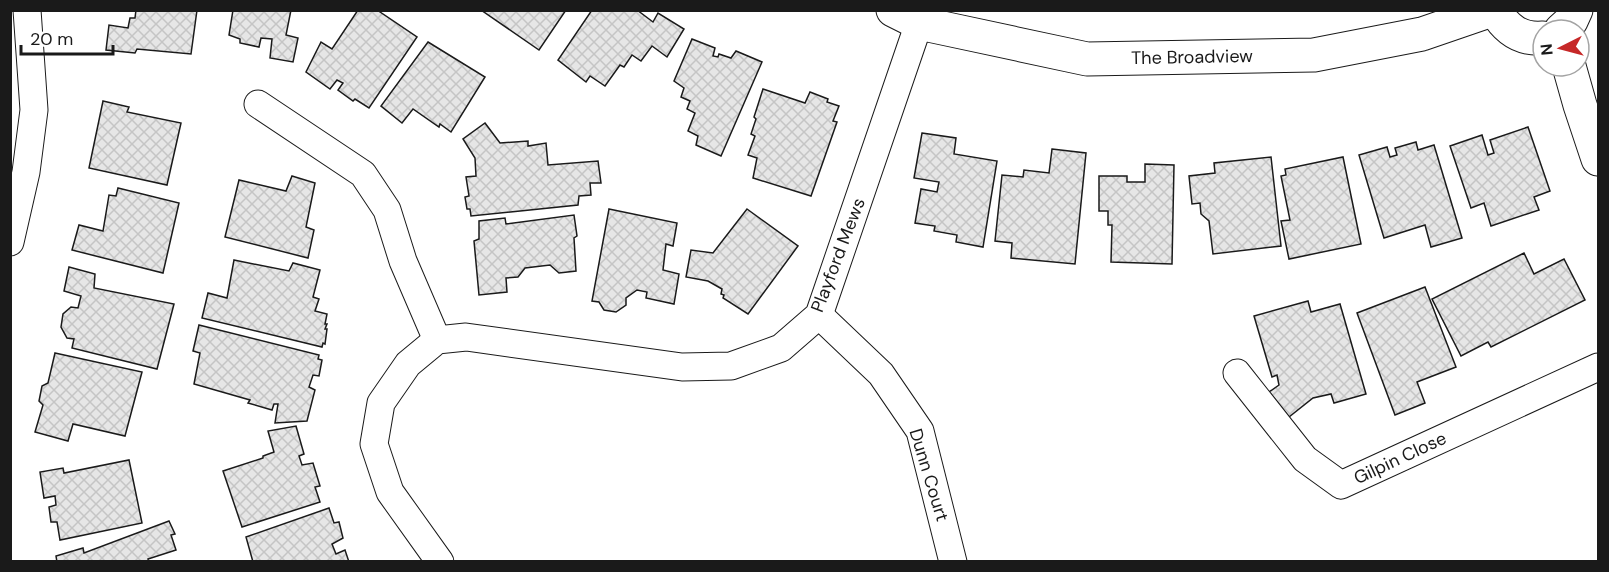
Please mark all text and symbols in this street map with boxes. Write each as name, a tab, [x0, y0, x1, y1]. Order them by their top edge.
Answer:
scale bar	[21, 18, 112, 56]
north arrow	[1531, 18, 1591, 78]
text: 20 m	[30, 27, 73, 51]
text: N	[1536, 43, 1558, 56]
street label: The Broadview	[1131, 44, 1253, 70]
street label: Playford Mews	[805, 194, 871, 316]
street label: Dunn Court	[904, 426, 954, 524]
street label: Gilpin Close	[1350, 426, 1450, 490]

